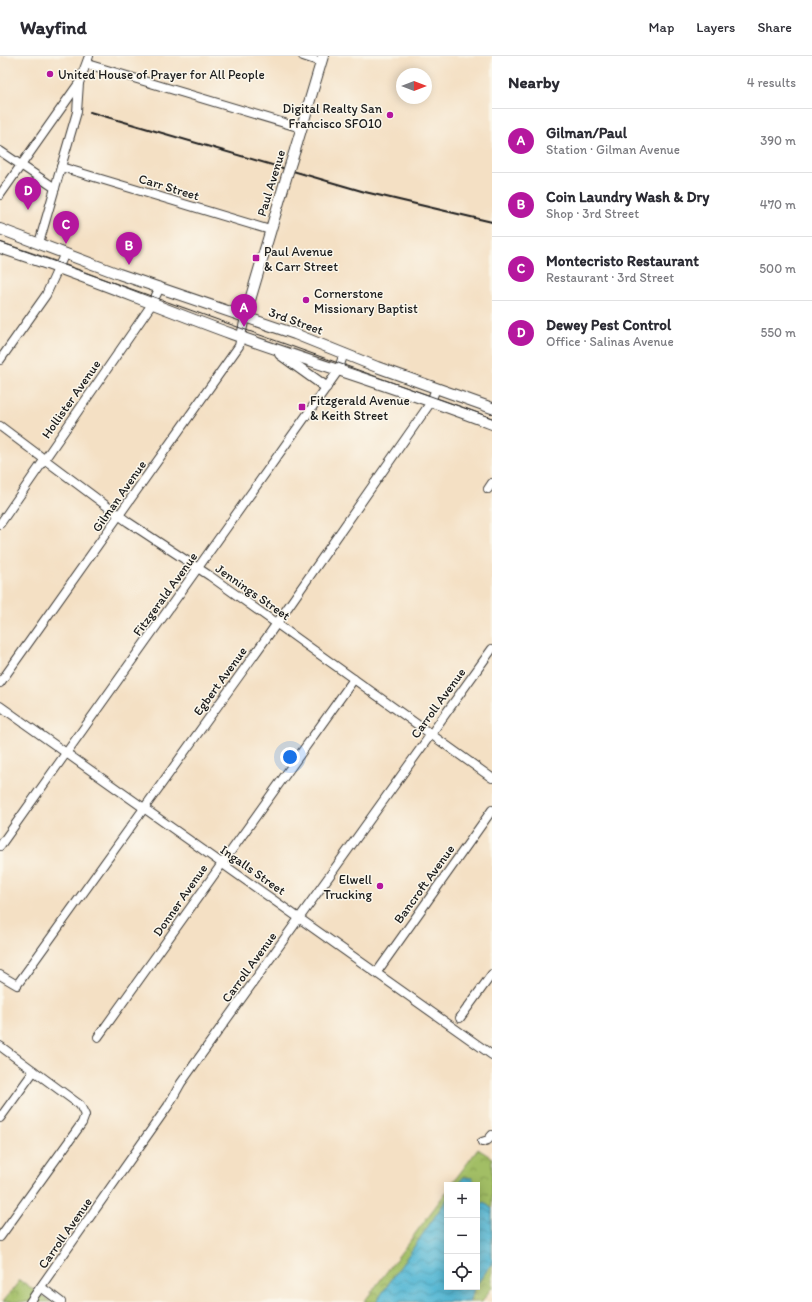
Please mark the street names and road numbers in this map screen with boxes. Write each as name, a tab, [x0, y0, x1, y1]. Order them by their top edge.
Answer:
street label: Paul Avenue	[254, 148, 288, 218]
street label: Carr Street	[137, 171, 201, 203]
street label: 3rd Street	[267, 304, 325, 338]
street label: Hollister Avenue	[38, 357, 104, 441]
street label: Gilman Avenue	[89, 457, 149, 535]
street label: Fitzgerald Avenue	[130, 549, 200, 639]
street label: Jennings Street	[213, 561, 293, 623]
street label: Egbert Avenue	[190, 644, 250, 718]
street label: Carroll Avenue	[407, 665, 469, 741]
street label: Ingalls Street	[217, 842, 289, 898]
street label: Bancroft Avenue	[390, 842, 458, 926]
street label: Donner Avenue	[150, 861, 210, 939]
street label: Carroll Avenue	[218, 929, 280, 1005]
street label: Carroll Avenue	[35, 1195, 95, 1271]

